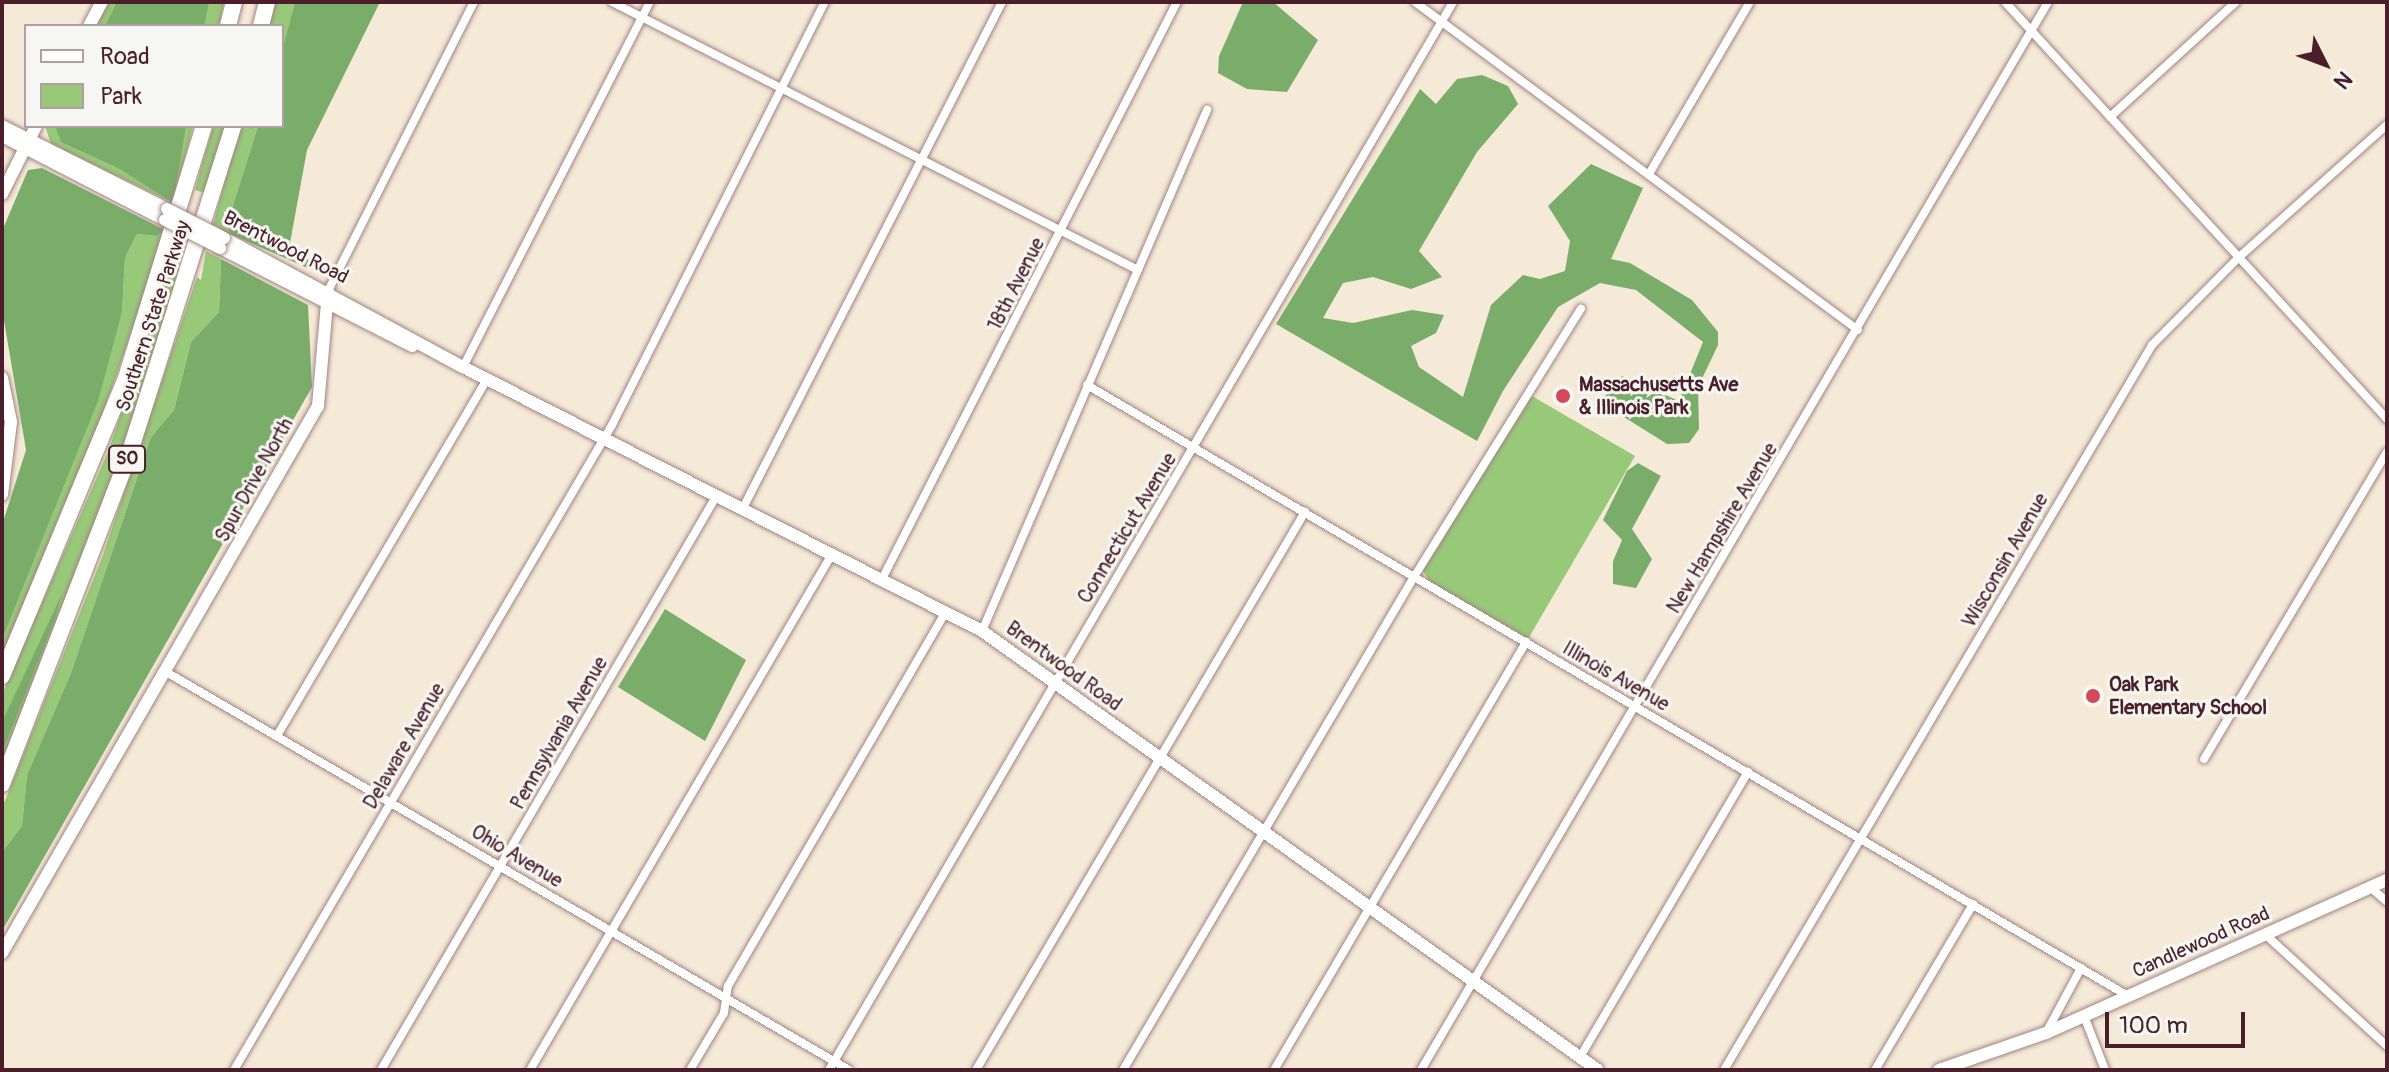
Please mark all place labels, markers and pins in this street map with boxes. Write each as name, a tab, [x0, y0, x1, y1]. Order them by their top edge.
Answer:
place label: Massachusetts Ave & Illinois Park	[1579, 372, 1738, 419]
marker: Massachusetts Ave & Illinois Park	[1554, 387, 1572, 405]
place label: Oak Park Elementary School	[2109, 672, 2267, 719]
marker: Oak Park Elementary School	[2084, 687, 2102, 705]

